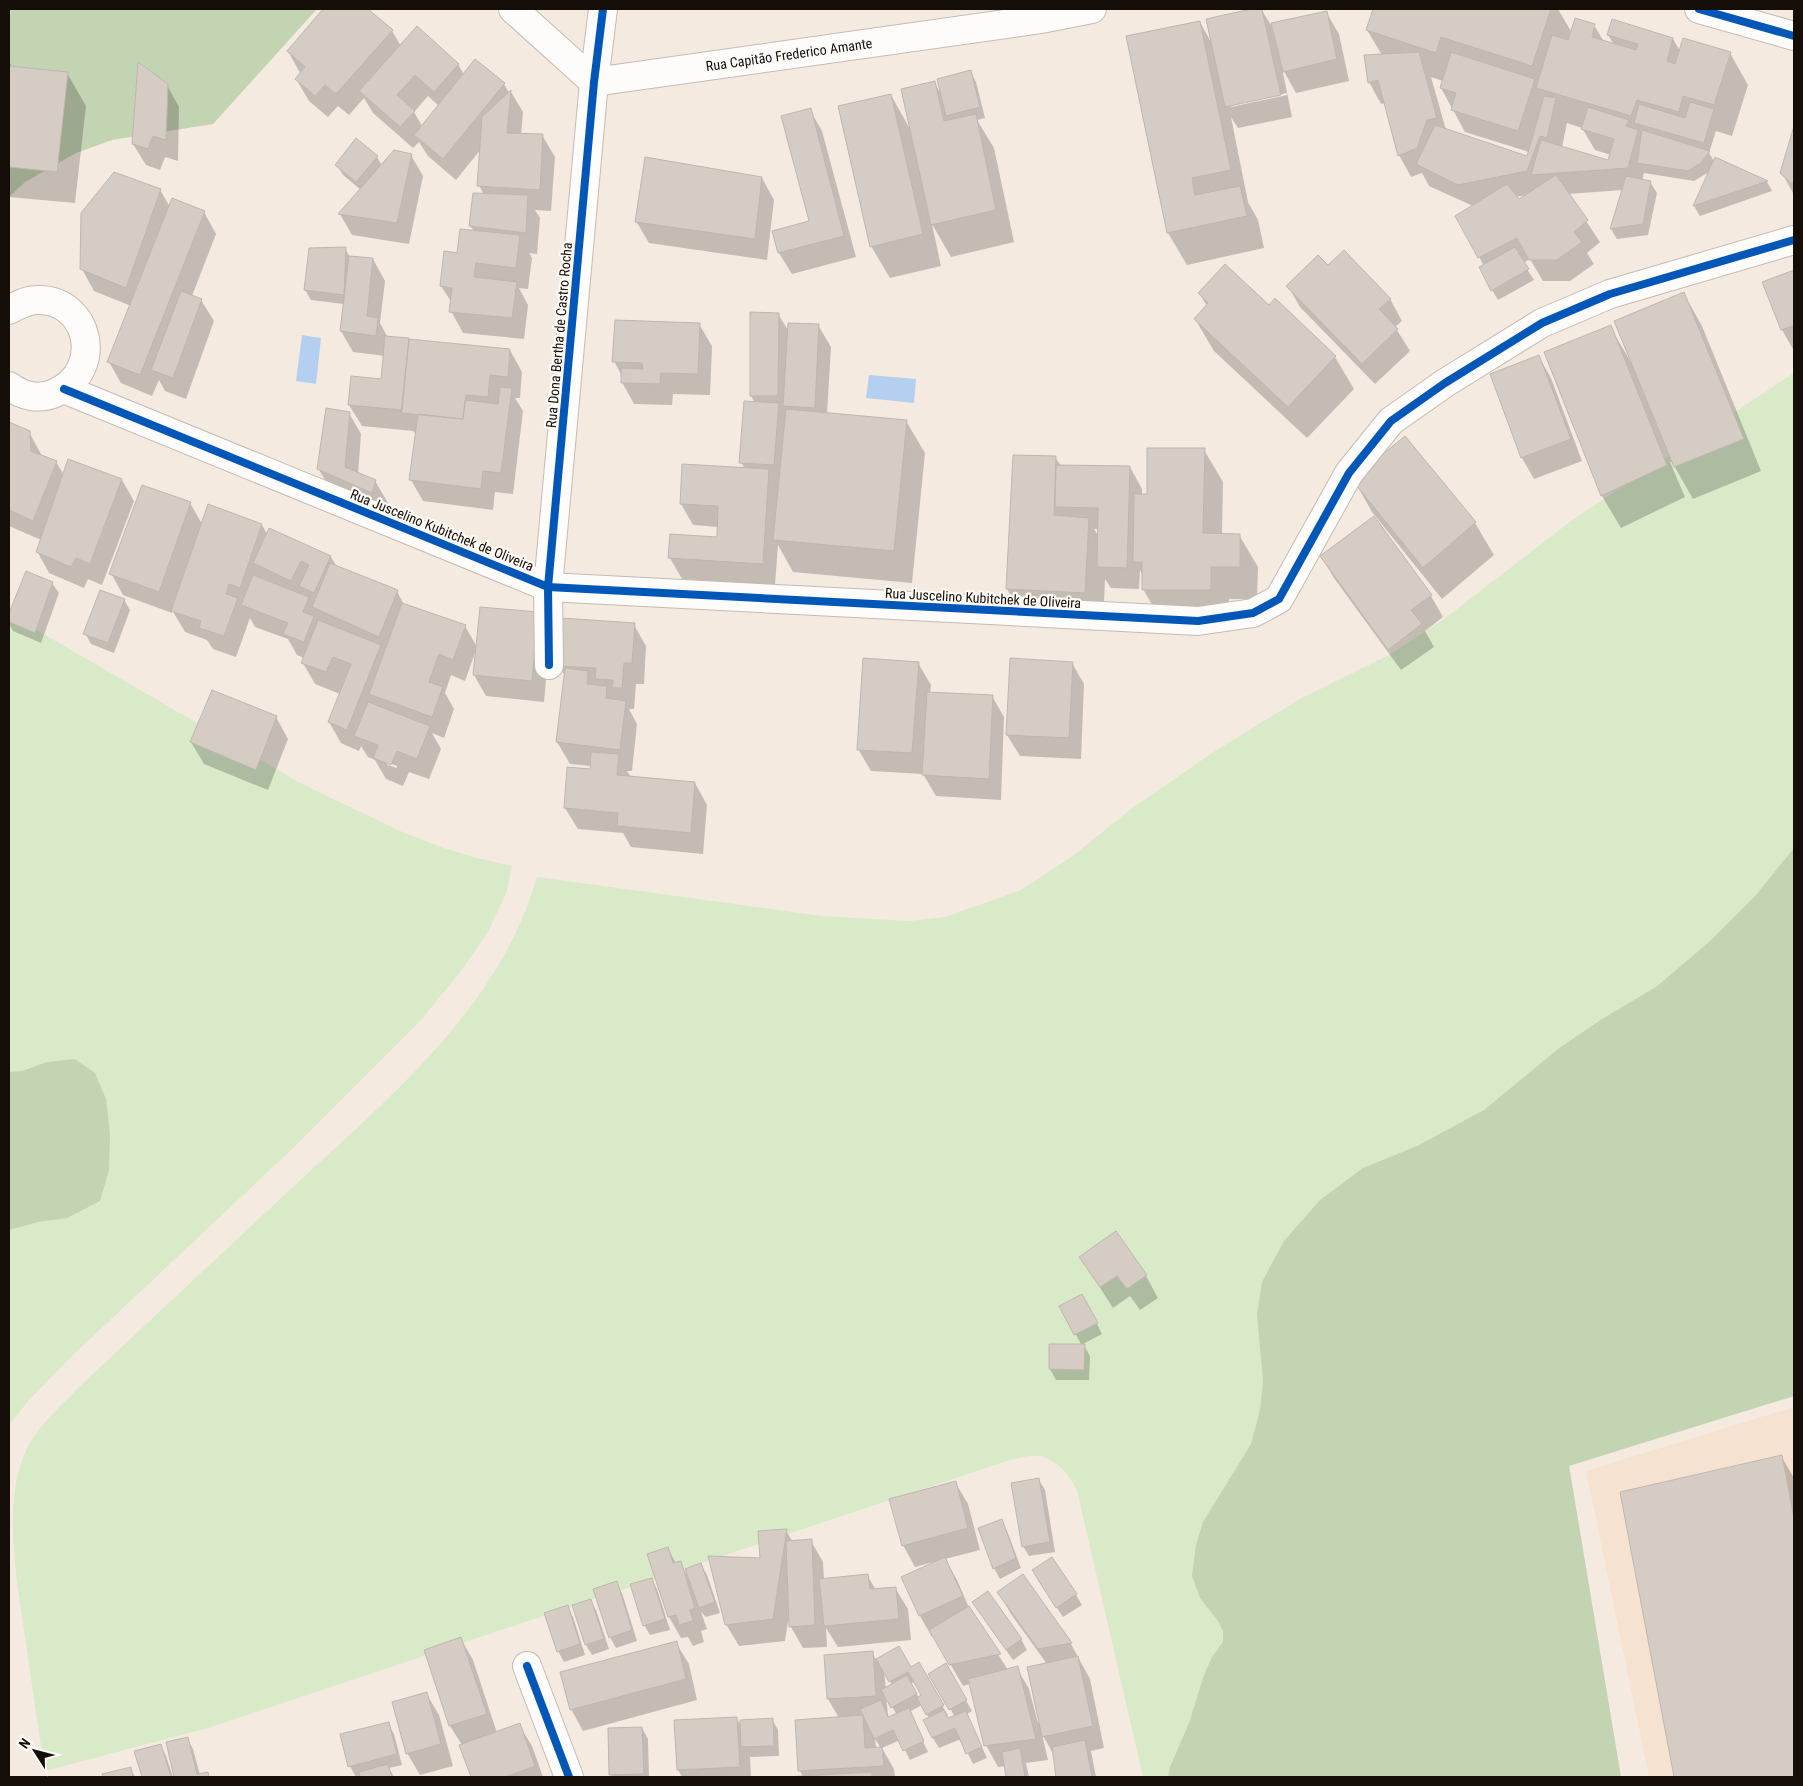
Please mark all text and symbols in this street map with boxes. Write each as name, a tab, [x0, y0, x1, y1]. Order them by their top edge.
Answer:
street label: Rua Capitão Frederico Amante	[705, 35, 874, 74]
street label: Rua Dona Bertha de Castro Rocha	[543, 242, 575, 428]
street label: Rua Juscelino Kubitchek de Oliveira	[348, 486, 536, 574]
street label: Rua Juscelino Kubitchek de Oliveira	[885, 585, 1081, 611]
north arrow	[10, 1726, 60, 1776]
text: N	[15, 1735, 33, 1752]

